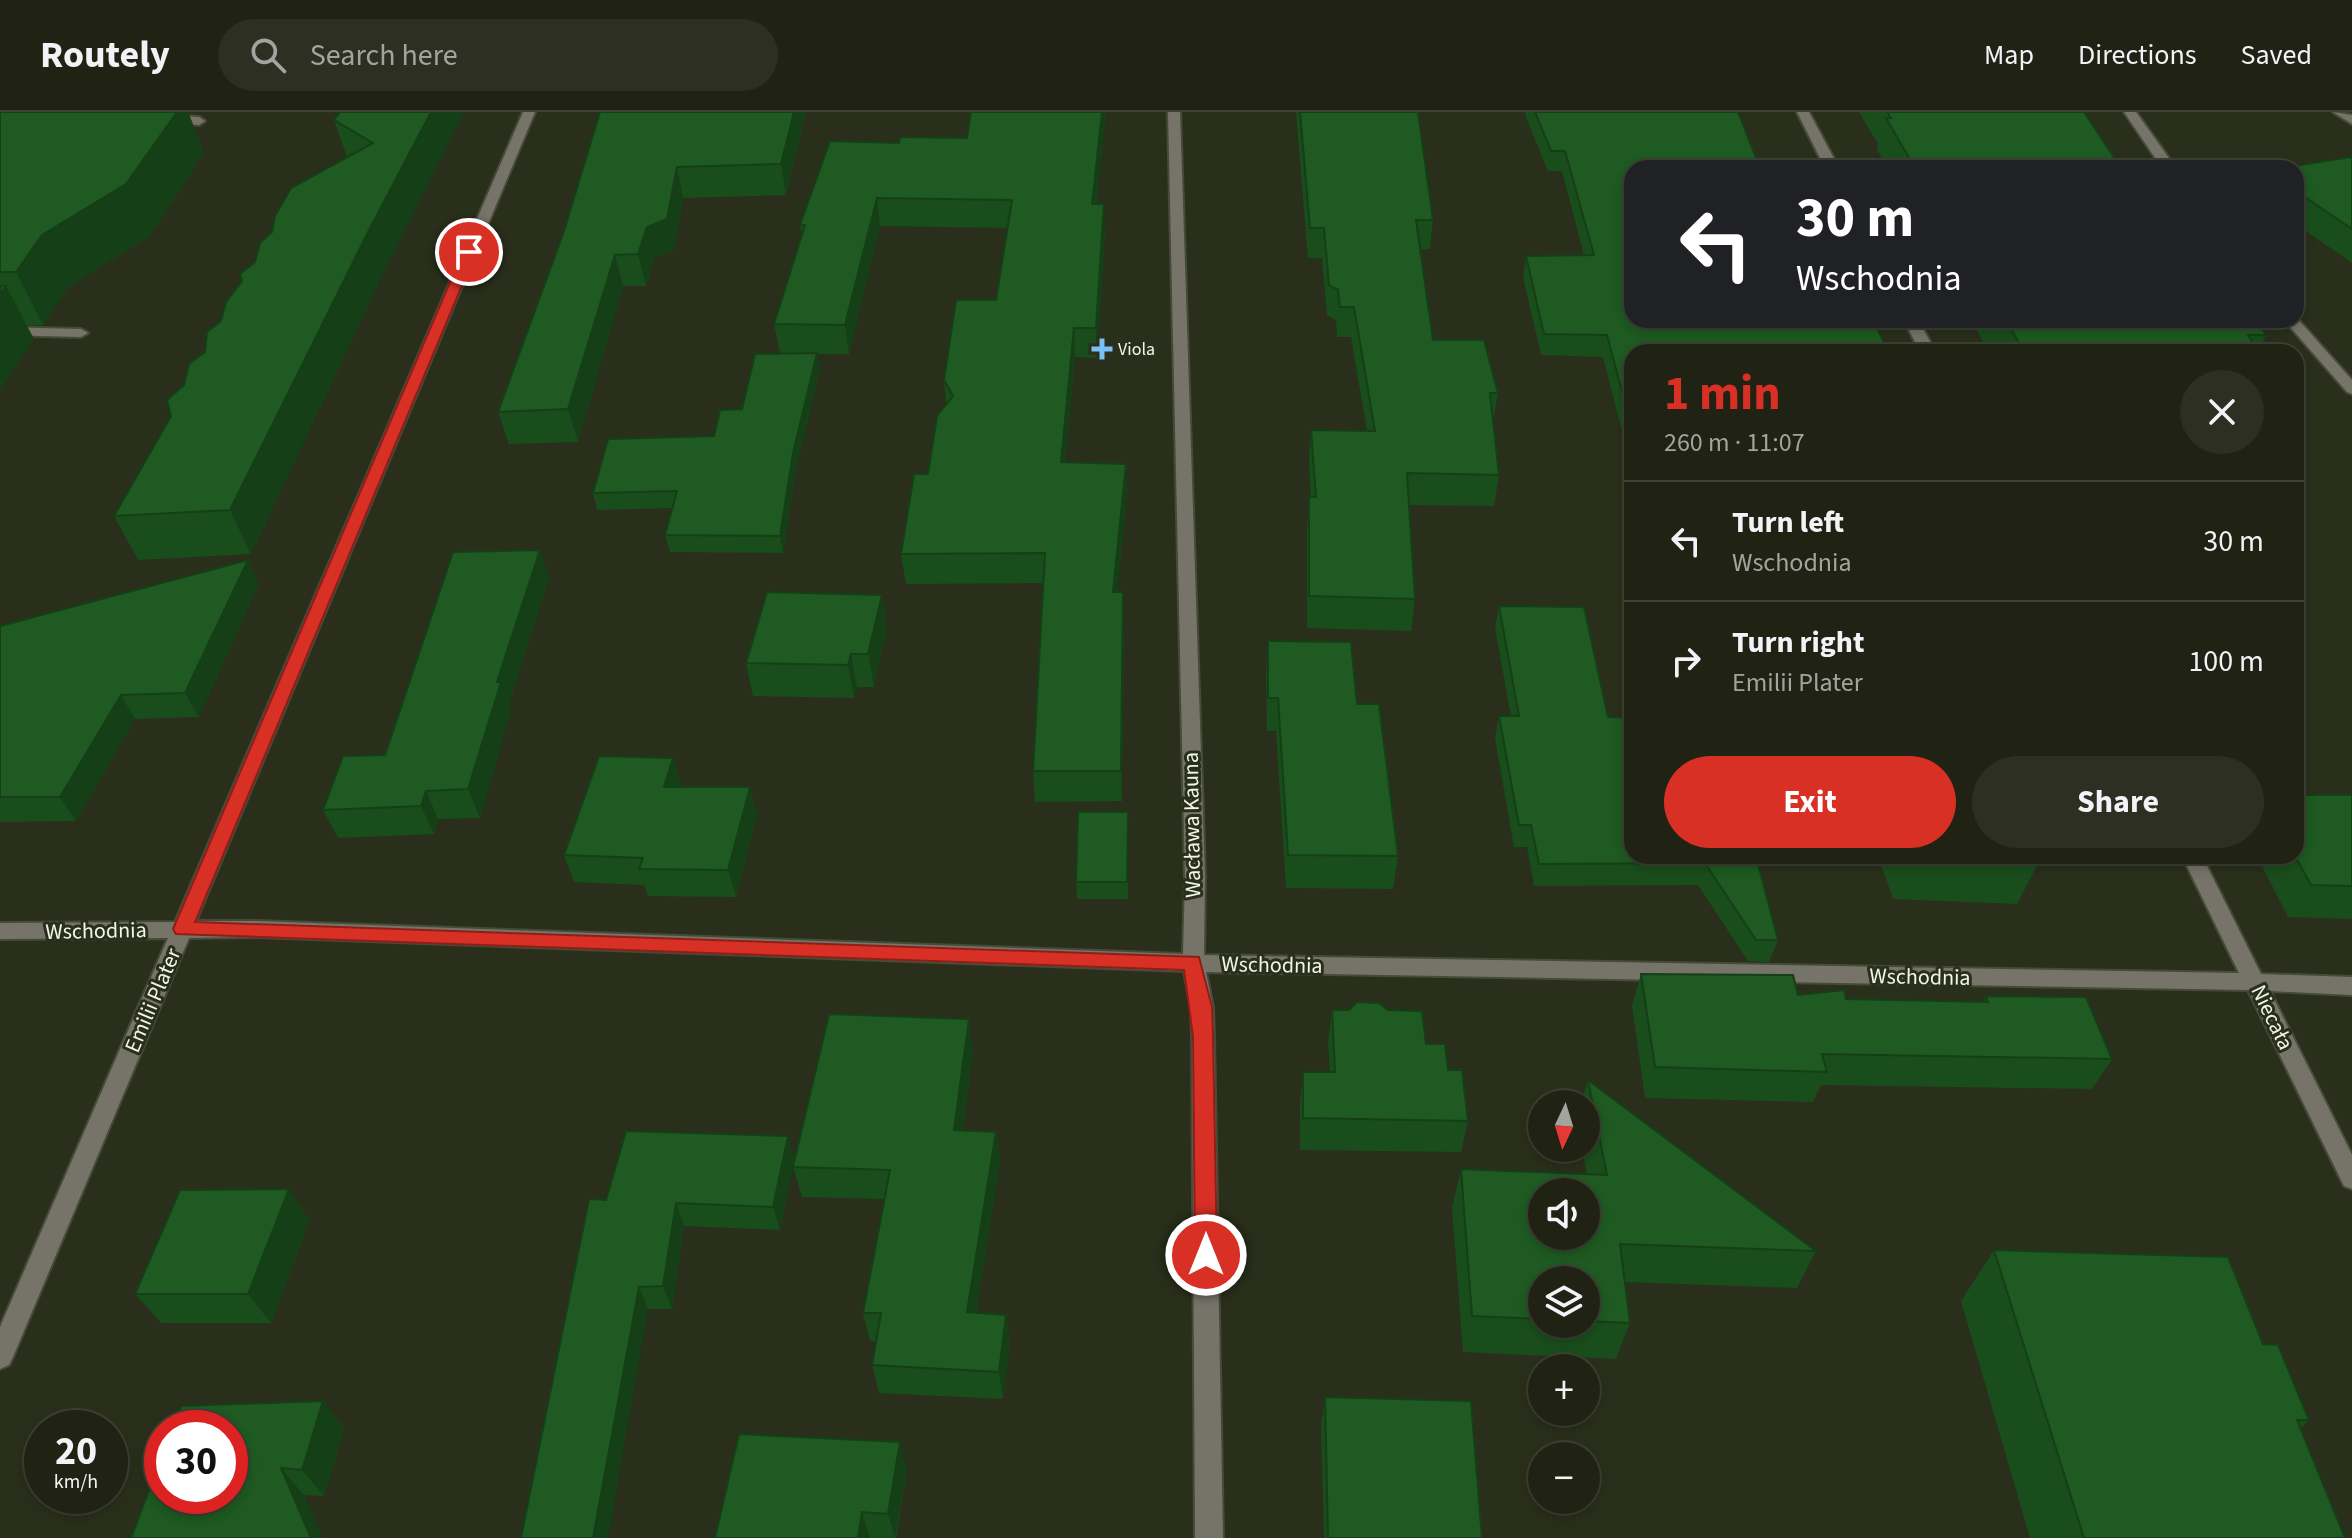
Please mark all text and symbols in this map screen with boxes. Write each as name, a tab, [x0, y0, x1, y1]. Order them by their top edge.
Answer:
search box	[218, 19, 778, 91]
text: Routely	[40, 28, 170, 82]
icon: search	[246, 33, 290, 77]
text: Search here	[310, 34, 458, 77]
text: Map	[1984, 35, 2034, 75]
text: Directions	[2078, 35, 2197, 75]
text: Saved	[2241, 35, 2312, 75]
text: 30 m	[1796, 179, 1914, 258]
icon: left	[1664, 192, 1768, 296]
pin	[435, 218, 503, 286]
icon: arrive	[447, 230, 491, 274]
text: Wschodnia	[1796, 253, 1962, 304]
place label: Viola	[1118, 337, 1155, 362]
marker: Viola	[1093, 340, 1111, 358]
text: 1 min	[1664, 360, 1781, 428]
button: close	[2180, 370, 2264, 454]
text: 260 m · 11:07	[1664, 424, 1805, 461]
text: Turn left	[1732, 501, 1844, 544]
icon: left	[1664, 519, 1708, 563]
text: 30 m	[2203, 520, 2264, 563]
text: Wschodnia	[1732, 544, 1852, 581]
text: Turn right	[1732, 621, 1864, 664]
icon: right	[1664, 639, 1708, 683]
text: 100 m	[2188, 640, 2264, 683]
text: Emilii Plater	[1732, 664, 1863, 701]
street label: Wacława Kauna	[1175, 752, 1209, 898]
button: Exit	[1664, 756, 1956, 848]
button: Share	[1972, 756, 2264, 848]
street label: Wschodnia	[45, 914, 147, 948]
street label: Emilii Plater	[117, 943, 189, 1058]
street label: Wschodnia	[1221, 948, 1323, 982]
street label: Wschodnia	[1869, 960, 1971, 994]
street label: Niecała	[2243, 979, 2302, 1056]
north arrow	[1528, 1090, 1600, 1162]
map controls	[1528, 1090, 1600, 1514]
button: sound	[1528, 1178, 1600, 1250]
position arrow	[1164, 1213, 1248, 1297]
button: layers	[1528, 1266, 1600, 1338]
button: +	[1528, 1354, 1600, 1426]
speed limit sign: 30	[144, 1410, 248, 1514]
text: 20	[55, 1423, 97, 1480]
button: −	[1528, 1442, 1600, 1514]
text: km/h	[54, 1468, 98, 1496]

